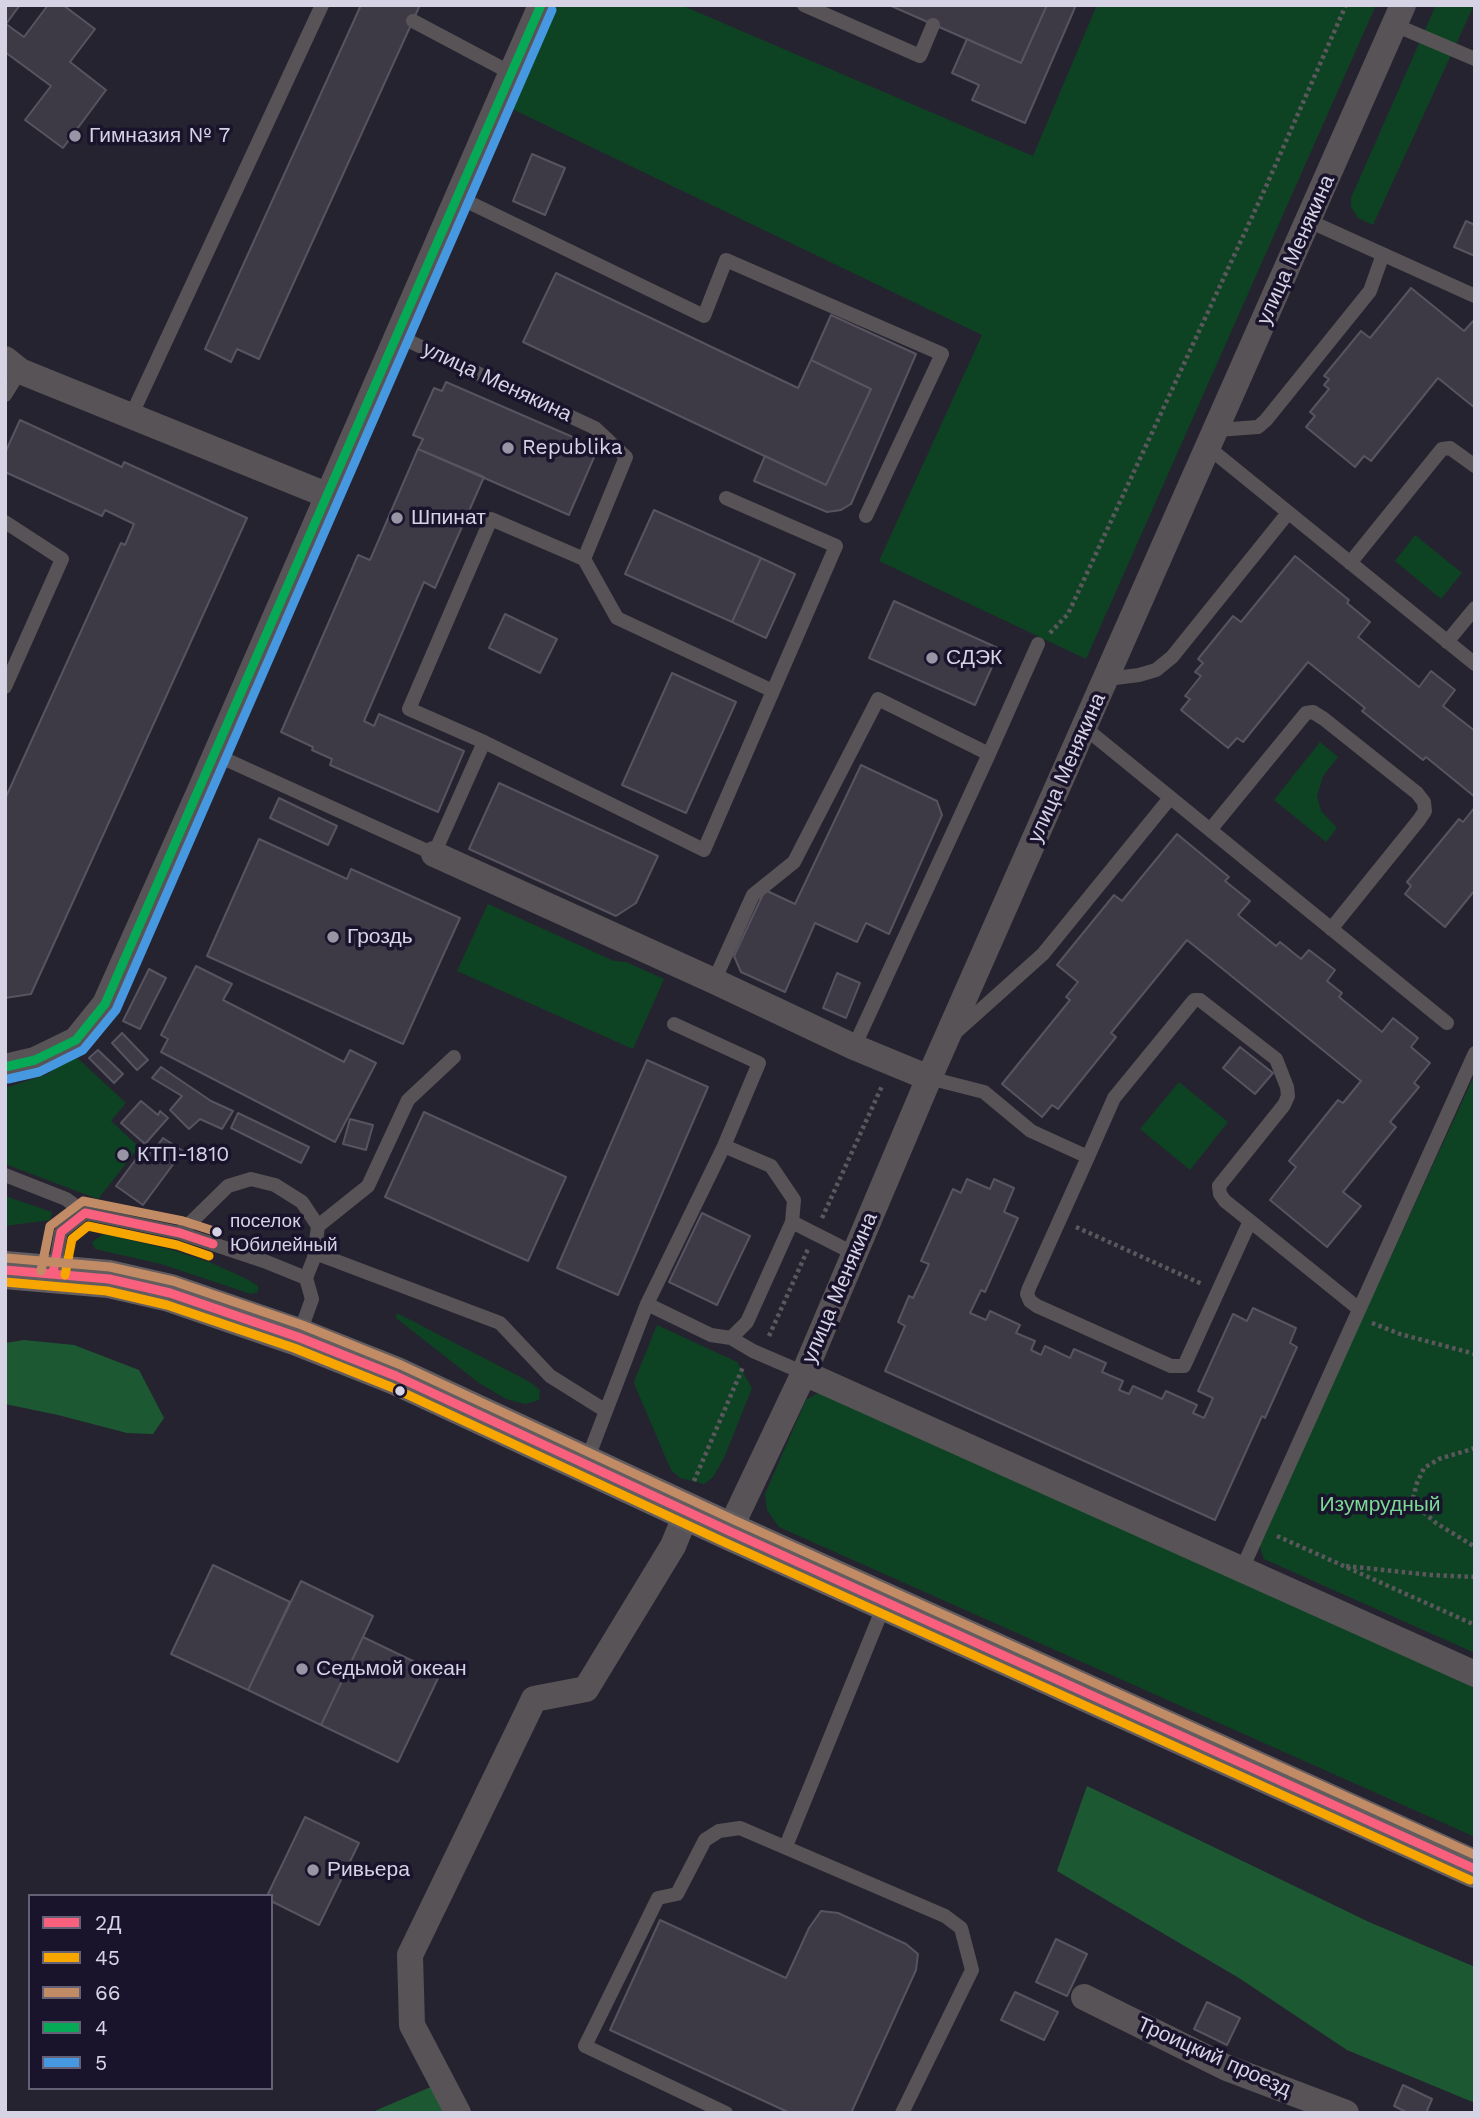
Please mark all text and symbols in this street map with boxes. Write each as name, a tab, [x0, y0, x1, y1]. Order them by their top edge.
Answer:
place label: Гимназия № 7	[89, 123, 230, 149]
marker: Гимназия № 7	[67, 128, 83, 144]
street label: улица Менякина	[1252, 171, 1340, 329]
street label: улица Менякина	[419, 336, 575, 428]
place label: Republika	[522, 435, 623, 461]
marker: Republika	[500, 440, 516, 456]
place label: Шпинат	[411, 505, 486, 531]
marker: Шпинат	[389, 510, 405, 526]
place label: СДЭК	[946, 645, 1002, 671]
marker: СДЭК	[924, 650, 940, 666]
street label: улица Менякина	[1023, 689, 1111, 847]
place label: Гроздь	[347, 924, 413, 950]
marker: Гроздь	[325, 929, 341, 945]
place label: КТП-1810	[137, 1142, 229, 1168]
marker: КТП-1810	[115, 1147, 131, 1163]
street label: улица Менякина	[797, 1209, 883, 1367]
place label: поселок Юбилейный	[230, 1210, 338, 1254]
marker: поселок Юбилейный	[210, 1225, 224, 1239]
unlabelled marker	[393, 1384, 407, 1398]
park label: Изумрудный	[1319, 1492, 1441, 1518]
place label: Седьмой океан	[316, 1656, 467, 1682]
marker: Седьмой океан	[294, 1661, 310, 1677]
place label: Ривьера	[327, 1857, 410, 1883]
marker: Ривьера	[305, 1862, 321, 1878]
legend	[28, 1894, 273, 2090]
text: 2Д	[95, 1910, 121, 1935]
text: 45	[95, 1945, 120, 1970]
text: 66	[95, 1980, 121, 2005]
street label: Троицкий проезд	[1133, 2012, 1295, 2102]
text: 4	[95, 2015, 108, 2040]
text: 5	[95, 2050, 107, 2075]

